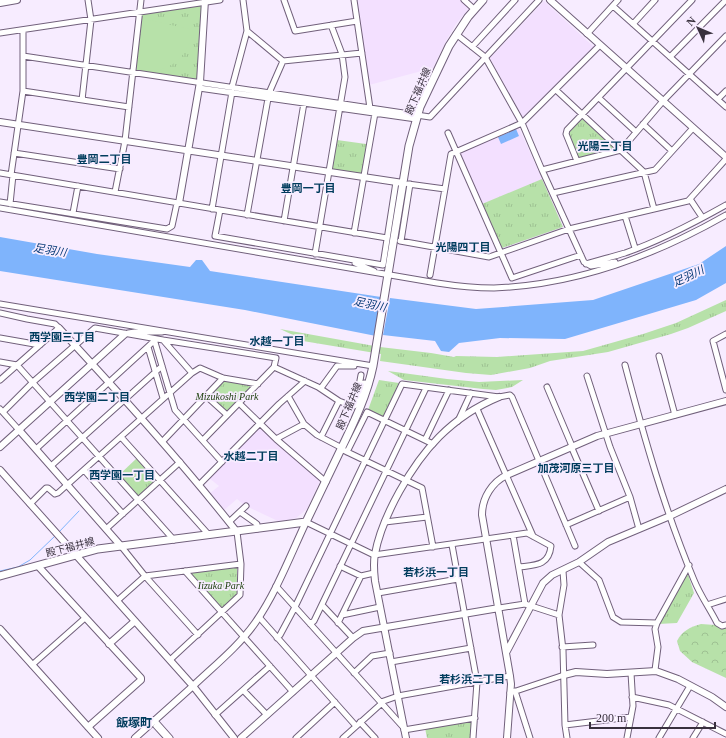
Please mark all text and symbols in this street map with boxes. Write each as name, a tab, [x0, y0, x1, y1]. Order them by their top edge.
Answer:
north arrow	[678, 8, 718, 48]
text: N	[684, 14, 698, 28]
street label: 殿下福井線	[403, 66, 433, 116]
district label: 光陽三丁目	[578, 140, 633, 152]
district label: 豊岡二丁目	[77, 153, 132, 165]
district label: 豊岡一丁目	[281, 182, 336, 194]
water label: 足羽川	[33, 241, 68, 259]
district label: 光陽四丁目	[436, 241, 491, 253]
water label: 足羽川	[671, 263, 706, 289]
water label: 足羽川	[353, 295, 388, 314]
district label: 西学園三丁目	[29, 331, 95, 343]
district label: 水越一丁目	[250, 335, 305, 347]
street label: 殿下福井線	[334, 381, 364, 431]
district label: 西学園二丁目	[64, 391, 130, 403]
park label: Mizukoshi Park	[194, 391, 259, 402]
district label: 水越二丁目	[224, 450, 279, 462]
district label: 加茂河原三丁目	[538, 462, 615, 474]
district label: 西学園一丁目	[89, 469, 155, 481]
street label: 殿下福井線	[44, 535, 96, 559]
district label: 若杉浜一丁目	[403, 566, 469, 578]
park label: Iizuka Park	[197, 580, 245, 591]
district label: 若杉浜二丁目	[439, 673, 505, 685]
scale bar	[590, 704, 715, 730]
text: 200 m	[596, 711, 627, 725]
district label: 飯塚町	[116, 716, 152, 730]

